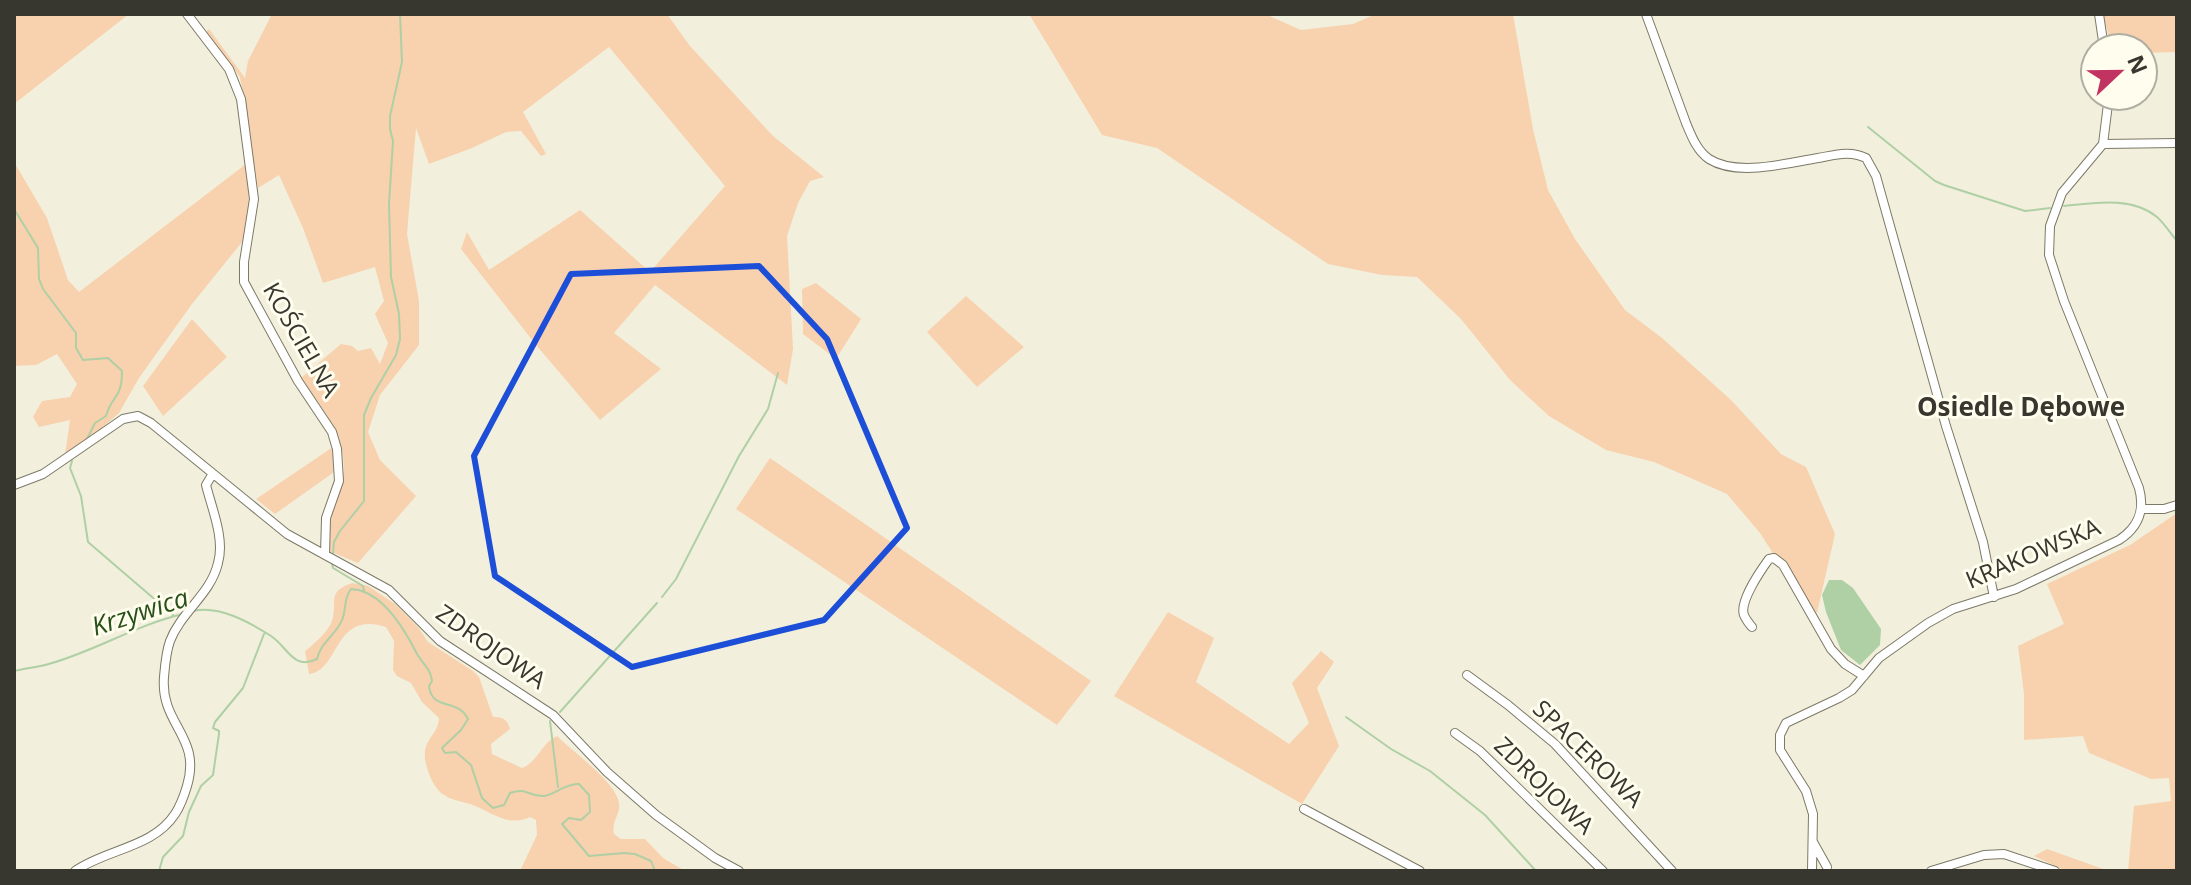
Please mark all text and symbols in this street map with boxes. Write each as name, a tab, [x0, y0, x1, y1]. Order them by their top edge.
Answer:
north arrow	[2079, 32, 2159, 112]
text: N	[2121, 50, 2156, 78]
street label: KOŚCIELNA	[256, 276, 349, 403]
district label: Osiedle Dębowe	[1917, 388, 2125, 424]
street label: KRAKOWSKA	[1960, 509, 2106, 596]
water label: Krzywica	[87, 578, 193, 644]
street label: ZDROJOWA	[430, 596, 554, 696]
street label: SPACEROWA	[1526, 692, 1652, 815]
street label: ZDROJOWA	[1488, 729, 1603, 842]

